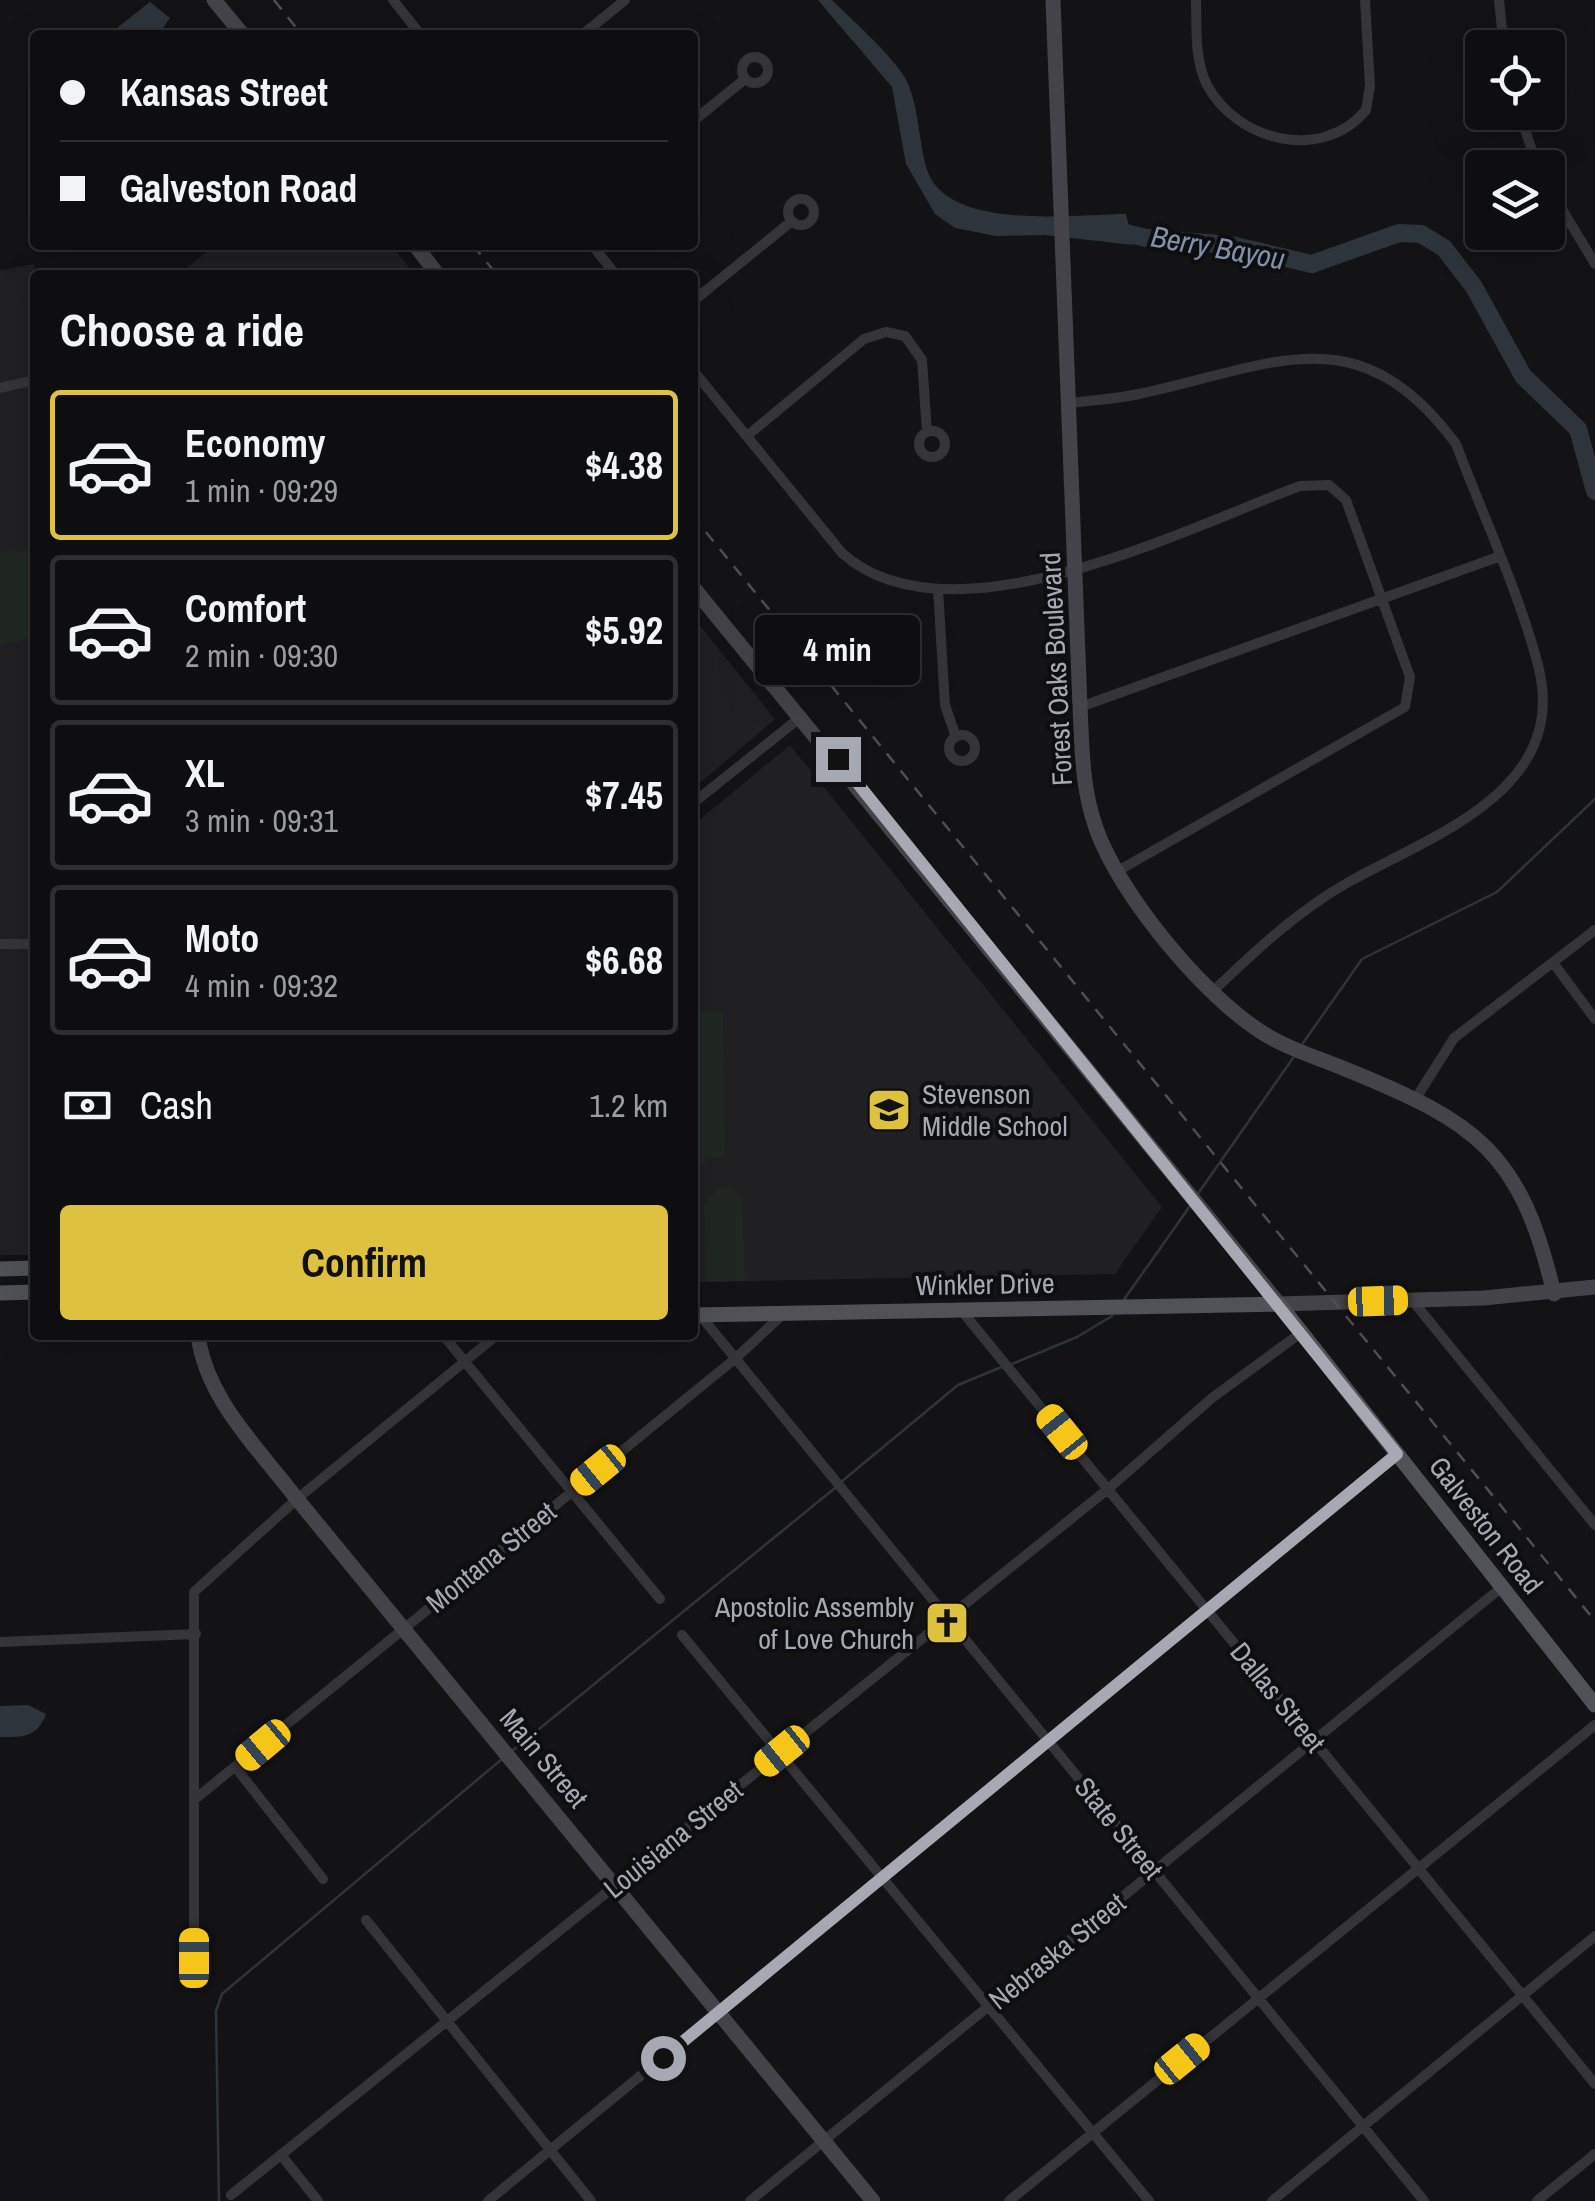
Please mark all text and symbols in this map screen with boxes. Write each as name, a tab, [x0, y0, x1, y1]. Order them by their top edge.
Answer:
map controls	[1465, 30, 1565, 250]
button: locate	[1465, 30, 1565, 130]
text: Kansas Street	[120, 67, 328, 118]
button: layers	[1465, 150, 1565, 250]
text: Galveston Road	[120, 163, 357, 214]
water label: Berry Bayou	[1148, 216, 1288, 279]
text: Choose a ride	[60, 299, 304, 360]
text: Economy	[185, 418, 325, 469]
icon: car	[65, 420, 155, 510]
text: $4.38	[585, 440, 663, 491]
text: 1 min · 09:29	[185, 469, 338, 512]
street label: Forest Oaks Boulevard	[1031, 551, 1081, 787]
text: Comfort	[185, 583, 306, 634]
icon: car	[65, 585, 155, 675]
text: $5.92	[585, 605, 663, 656]
callout: 4 min	[756, 614, 920, 684]
text: 4 min	[803, 628, 872, 671]
text: 2 min · 09:30	[185, 634, 338, 677]
route end	[816, 737, 861, 782]
text: XL	[185, 748, 225, 799]
icon: car	[65, 750, 155, 840]
text: $7.45	[585, 770, 663, 821]
text: 3 min · 09:31	[185, 799, 338, 842]
text: Moto	[185, 913, 259, 964]
icon: car	[65, 915, 155, 1005]
text: $6.68	[585, 935, 663, 986]
text: 4 min · 09:32	[185, 964, 338, 1007]
place label: Stevenson Middle School	[922, 1075, 1068, 1145]
icon: cash	[60, 1078, 115, 1133]
text: Cash	[140, 1080, 213, 1131]
text: 1.2 km	[589, 1084, 668, 1127]
school or university icon: Stevenson Middle School	[866, 1087, 912, 1133]
button: Confirm	[60, 1205, 668, 1320]
street label: Winkler Drive	[915, 1264, 1055, 1304]
car	[1347, 1285, 1409, 1317]
car	[1031, 1399, 1093, 1465]
car	[565, 1439, 631, 1501]
street label: Galveston Road	[1420, 1448, 1552, 1602]
street label: Montana Street	[418, 1493, 564, 1621]
place label: Apostolic Assembly of Love Church	[714, 1588, 915, 1658]
church icon: Apostolic Assembly of Love Church	[924, 1600, 970, 1646]
street label: Dallas Street	[1222, 1634, 1334, 1760]
street label: Main Street	[491, 1700, 597, 1816]
car	[230, 1714, 296, 1776]
car	[749, 1720, 815, 1782]
street label: State Street	[1066, 1769, 1172, 1887]
street label: Louisiana Street	[596, 1771, 750, 1907]
street label: Nebraska Street	[981, 1884, 1133, 2018]
car	[179, 1928, 209, 1988]
car	[1149, 2028, 1215, 2090]
route start	[641, 2036, 686, 2081]

